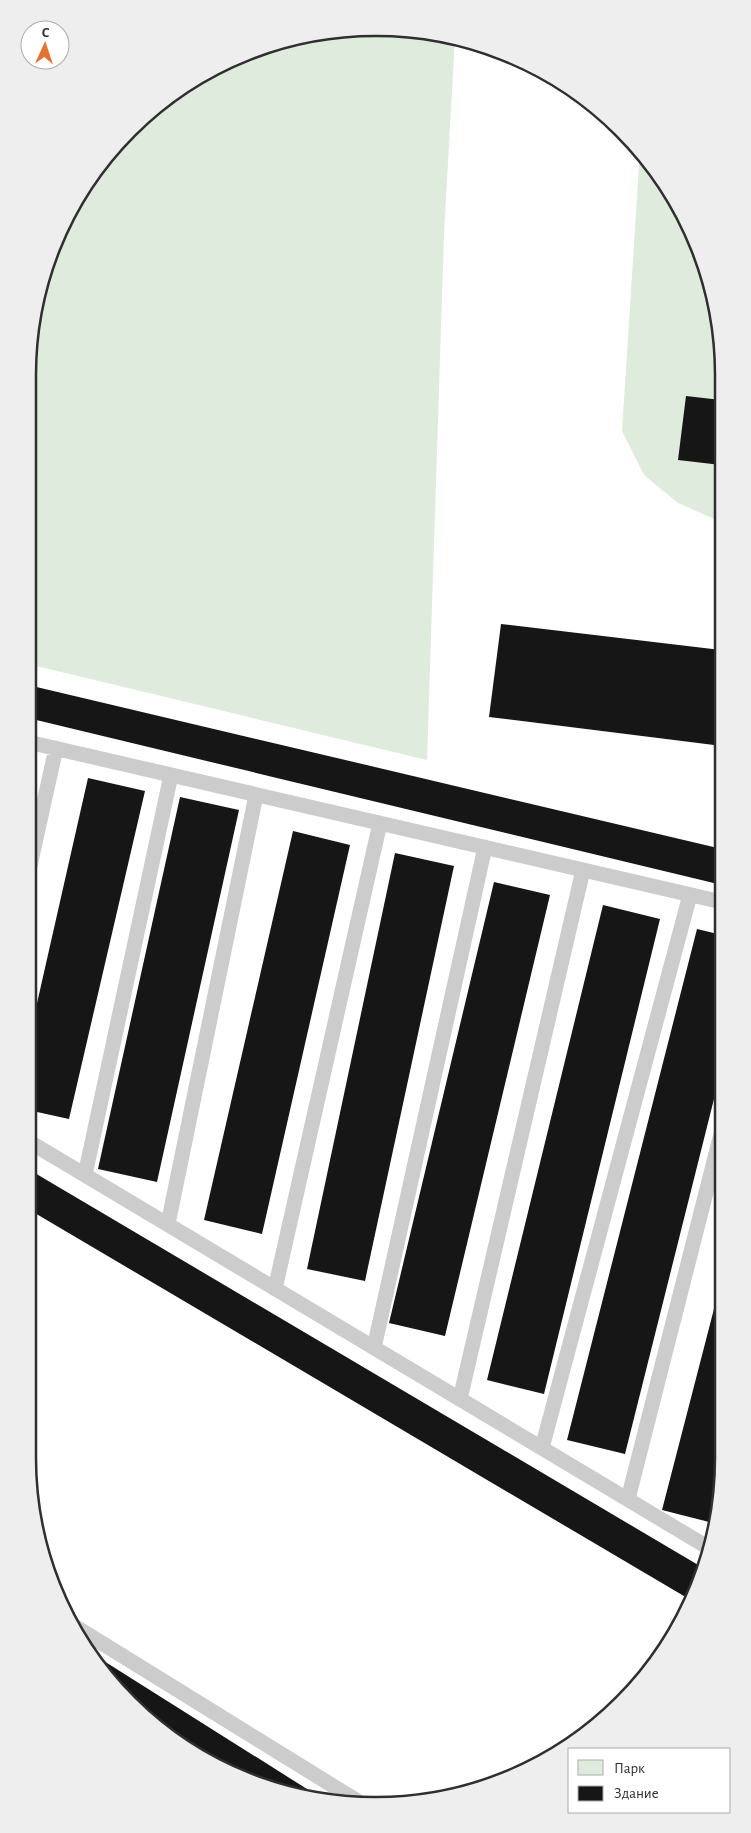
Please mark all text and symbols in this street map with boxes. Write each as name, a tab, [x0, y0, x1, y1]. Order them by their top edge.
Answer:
north arrow	[20, 20, 70, 70]
text: С	[41, 26, 50, 40]
legend	[568, 1748, 731, 1813]
text: Парк	[614, 1761, 645, 1776]
text: Здание	[614, 1786, 659, 1801]

